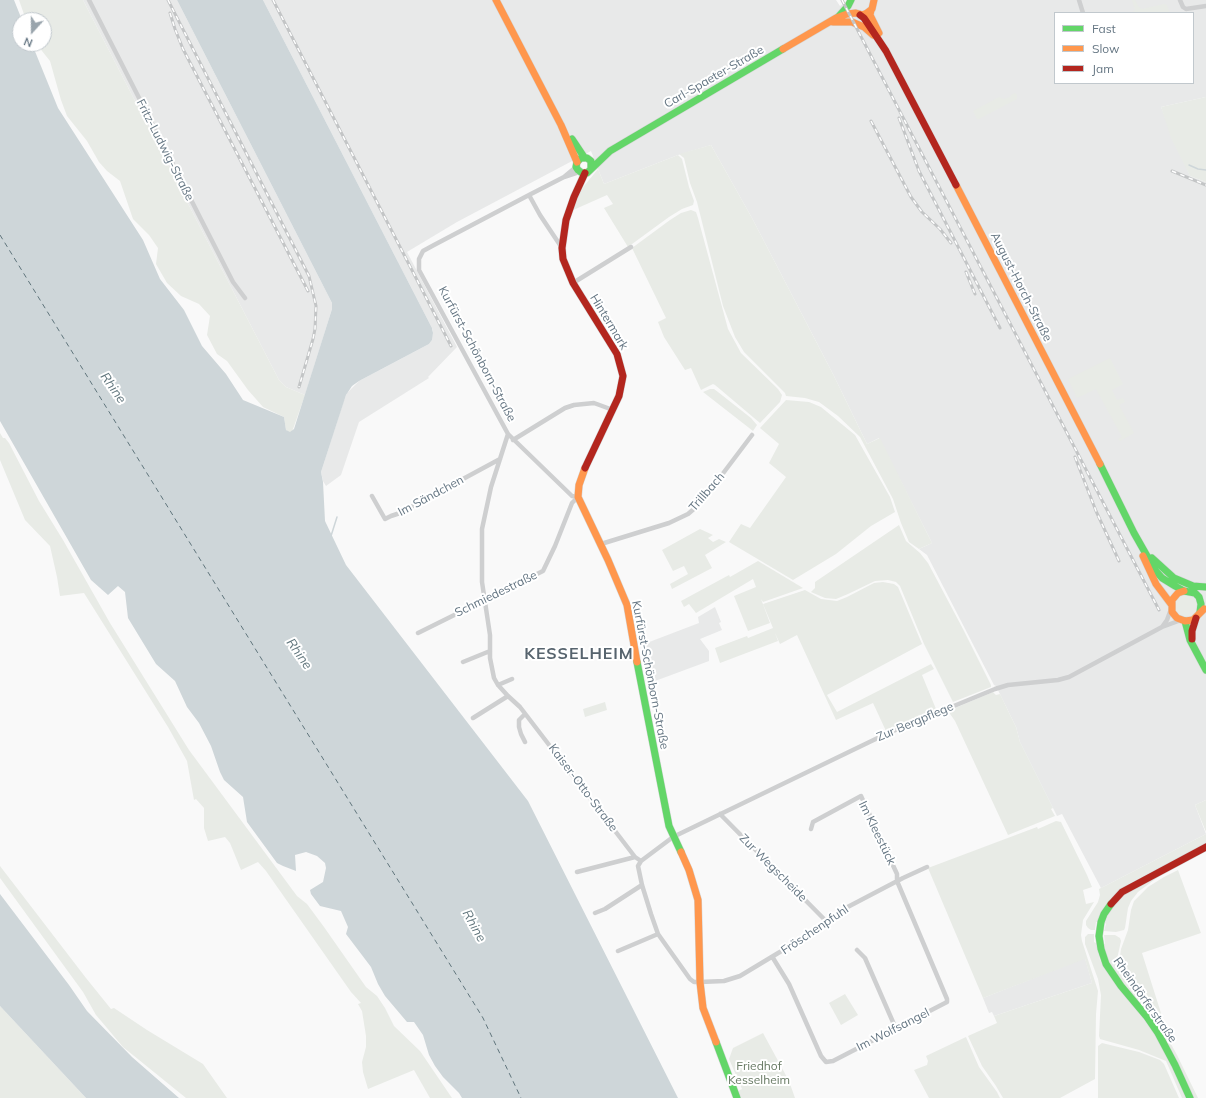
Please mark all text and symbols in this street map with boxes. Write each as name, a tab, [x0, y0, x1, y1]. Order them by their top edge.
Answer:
north arrow	[12, 12, 52, 52]
legend	[1054, 12, 1194, 84]
text: Fast	[1092, 21, 1116, 36]
text: N	[22, 34, 34, 50]
text: Slow	[1092, 41, 1120, 56]
street label: Carl-Spaeter-Straße	[662, 43, 766, 111]
text: Jam	[1092, 61, 1114, 76]
street label: Fritz-Ludwig-Straße	[133, 97, 197, 203]
street label: August-Horch-Straße	[987, 230, 1055, 344]
street label: Kurfürst-Schönborn-Straße	[435, 284, 519, 424]
street label: Hintermark	[587, 292, 631, 352]
water label: Rhine	[97, 369, 129, 407]
street label: Trillbach	[686, 470, 728, 514]
street label: Im Sändchen	[396, 473, 466, 519]
street label: Schmiedestraße	[452, 568, 540, 620]
street label: Kurfürst-Schönborn-Straße	[629, 599, 671, 751]
water label: Rhine	[283, 635, 315, 673]
district label: KESSELHEIM	[524, 644, 634, 664]
street label: Zur Bergpflege	[874, 699, 956, 745]
street label: Kaiser-Otto-Straße	[545, 741, 621, 835]
street label: Im Kleestück	[855, 799, 899, 867]
street label: Zur Wegscheide	[736, 831, 810, 905]
street label: Fröschenpfuhl	[779, 902, 851, 958]
water label: Rhine	[459, 907, 489, 945]
street label: Rheindörferstraße	[1110, 955, 1180, 1045]
street label: Im Wolfsangel	[854, 1005, 932, 1055]
park label: Friedhof Kesselheim	[728, 1059, 790, 1087]

